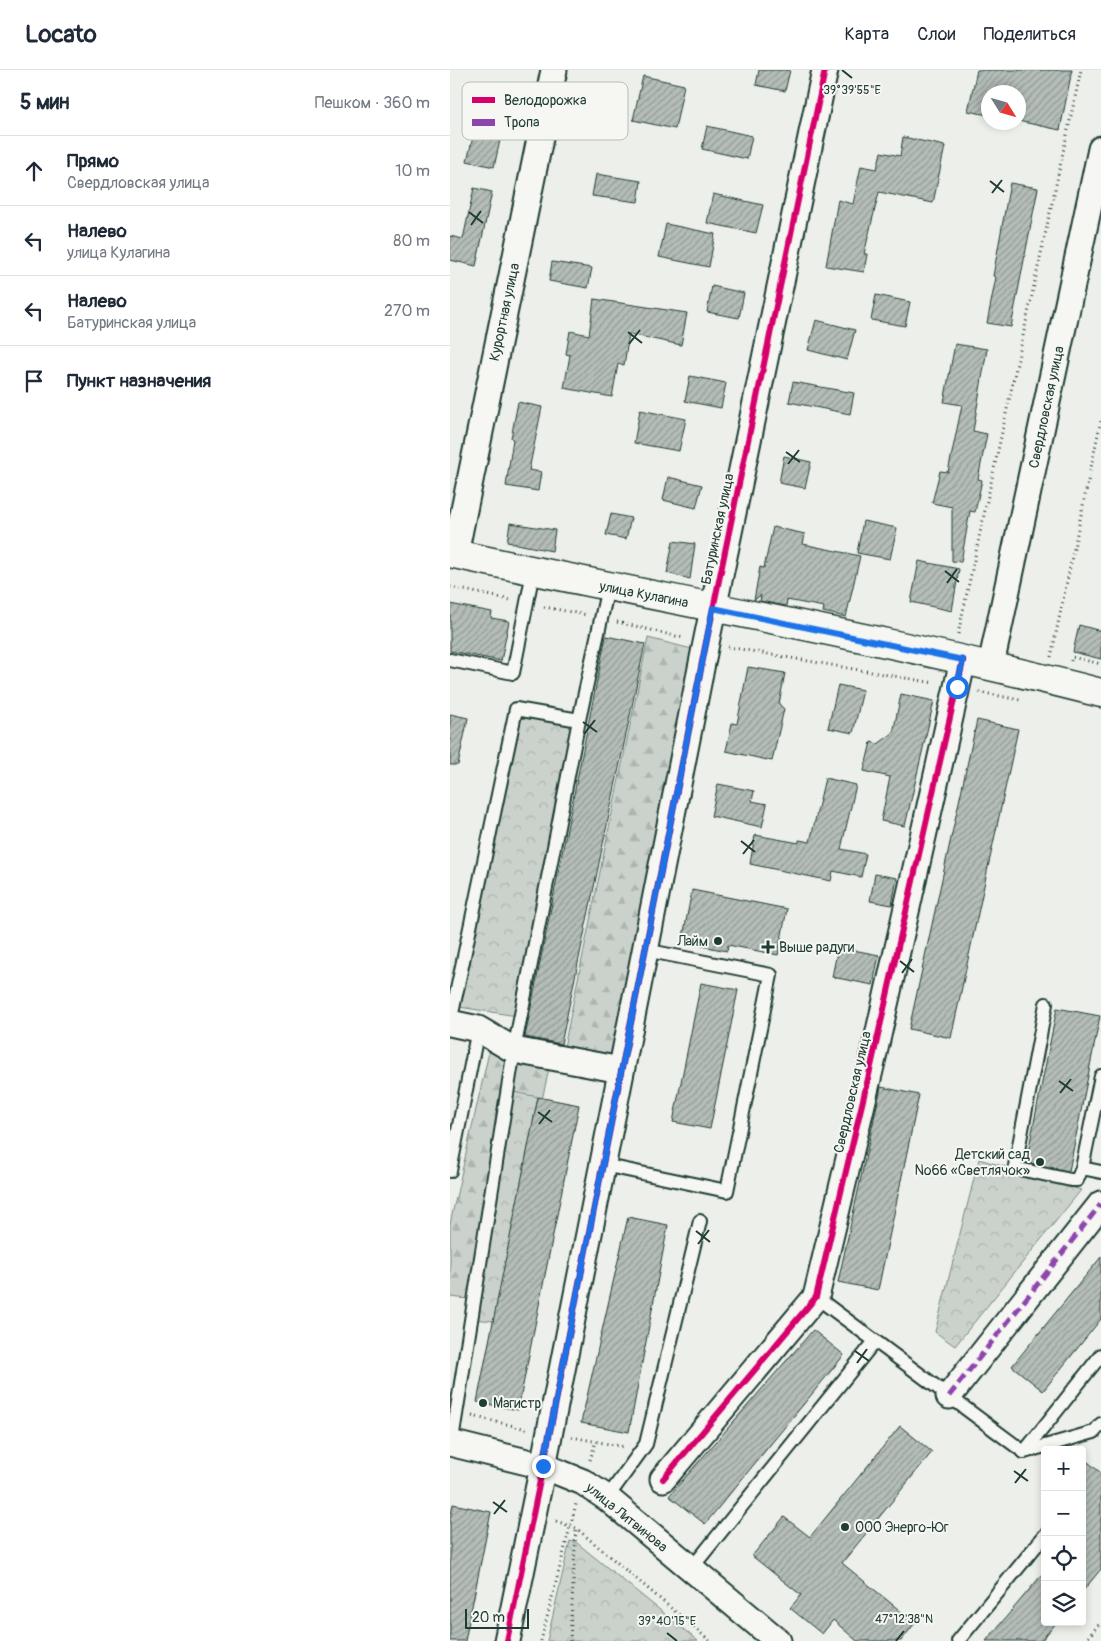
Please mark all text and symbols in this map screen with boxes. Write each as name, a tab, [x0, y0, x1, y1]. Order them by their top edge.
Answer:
text: Locato	[25, 20, 97, 49]
text: Карта	[845, 23, 889, 46]
text: Слои	[917, 23, 955, 46]
text: Поделиться	[983, 23, 1076, 46]
legend	[462, 82, 628, 140]
text: 39°39'55"E	[823, 83, 881, 98]
north arrow	[981, 85, 1026, 130]
text: 5 мин	[20, 89, 70, 116]
text: Велодорожка	[504, 92, 586, 109]
text: Пешком · 360 m	[315, 93, 430, 113]
text: Тропа	[504, 114, 540, 131]
text: Прямо	[67, 149, 119, 173]
icon: ahead	[20, 157, 48, 185]
text: 10 m	[395, 161, 430, 181]
text: Свердловская улица	[67, 173, 209, 193]
text: Налево	[67, 219, 127, 243]
icon: left	[20, 227, 48, 255]
text: 80 m	[393, 231, 430, 251]
text: улица Кулагина	[67, 243, 170, 263]
street label: Курортная улица	[486, 262, 523, 363]
text: Налево	[67, 289, 127, 313]
icon: left	[20, 297, 48, 325]
text: 270 m	[384, 301, 430, 321]
text: Батуринская улица	[67, 313, 196, 333]
street label: Свердловская улица	[1025, 344, 1068, 470]
icon: arrive	[20, 367, 48, 395]
text: Пункт назначения	[67, 369, 211, 393]
street label: Батуринская улица	[697, 472, 738, 586]
street label: улица Кулагина	[597, 577, 690, 611]
route start	[946, 676, 969, 699]
place label: Лайм	[676, 933, 708, 950]
marker: Лайм	[712, 935, 724, 947]
place label: Выше радуги	[779, 939, 854, 956]
marker: Выше радуги	[761, 940, 775, 954]
street label: Свердловская улица	[830, 1030, 875, 1155]
place label: Детский сад №66 «Светлячок»	[914, 1146, 1031, 1179]
marker: Детский сад №66 «Светлячок»	[1034, 1156, 1046, 1168]
place label: Магистр	[493, 1395, 541, 1412]
marker: Магистр	[477, 1397, 489, 1409]
map controls	[1041, 1446, 1086, 1626]
button: +	[1041, 1446, 1086, 1491]
route end	[532, 1455, 555, 1478]
street label: улица Литвинова	[581, 1479, 671, 1556]
button: −	[1041, 1491, 1086, 1536]
place label: ООО Энерго-Юг	[855, 1519, 949, 1536]
marker: ООО Энерго-Юг	[839, 1521, 851, 1533]
button: locate	[1041, 1536, 1086, 1581]
button: layers	[1041, 1581, 1086, 1626]
scale bar	[465, 1606, 529, 1629]
text: 20 m	[472, 1609, 505, 1626]
text: 47°12'38"N	[875, 1612, 933, 1627]
text: 39°40'15"E	[638, 1614, 696, 1629]

